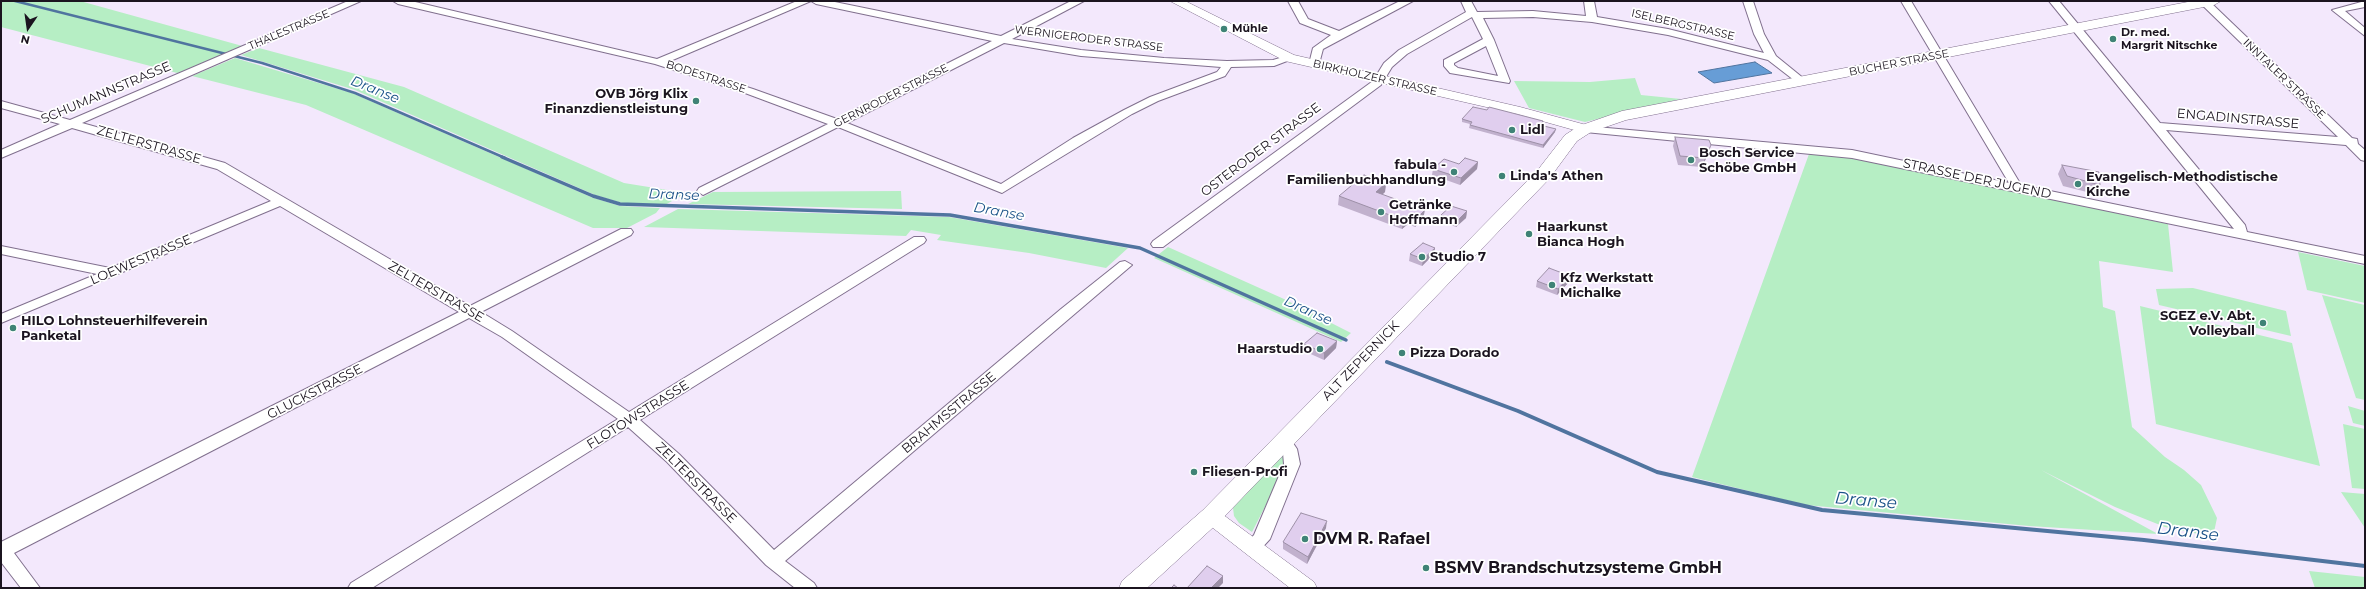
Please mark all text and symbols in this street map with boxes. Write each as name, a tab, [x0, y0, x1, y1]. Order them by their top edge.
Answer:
street label: THALESTRASSE	[247, 7, 331, 53]
street label: ISELBERGSTRASSE	[1630, 7, 1736, 43]
north arrow	[8, 8, 48, 48]
place label: Mühle	[1232, 22, 1268, 36]
street label: WERNIGERODER STRASSE	[1014, 23, 1164, 55]
marker: Mühle	[1219, 24, 1229, 34]
place label: Dr. med. Margrit Nitschke	[2121, 26, 2217, 52]
text: N	[19, 32, 31, 48]
marker: Dr. med. Margrit Nitschke	[2108, 34, 2118, 44]
street label: INNTALER STRASSE	[2240, 36, 2328, 122]
street label: BUCHER STRASSE	[1848, 47, 1950, 79]
street label: BIRKHOLZER STRASSE	[1312, 57, 1438, 99]
street label: BODESTRASSE	[664, 58, 748, 96]
street label: SCHUMANNSTRASSE	[39, 59, 173, 127]
street label: GERNRODER STRASSE	[831, 61, 951, 131]
water label: Dranse	[348, 73, 402, 107]
place label: OVB Jörg Klix Finanzdienstleistung	[545, 86, 688, 117]
marker: OVB Jörg Klix Finanzdienstleistung	[691, 96, 701, 106]
street label: OSTERODER STRASSE	[1198, 100, 1324, 200]
street label: ENGADINSTRASSE	[2176, 106, 2300, 132]
place label: Lidl	[1520, 122, 1545, 138]
street label: ZELTERSTRASSE	[95, 123, 203, 167]
marker: Lidl	[1507, 125, 1517, 135]
place label: Bosch Service Schöbe GmbH	[1699, 145, 1796, 176]
marker: Bosch Service Schöbe GmbH	[1686, 155, 1696, 165]
street label: STRASSE DER JUGEND	[1901, 156, 2053, 202]
place label: fabula - Familienbuchhandlung	[1287, 157, 1446, 188]
marker: fabula - Familienbuchhandlung	[1449, 167, 1459, 177]
place label: Linda's Athen	[1510, 168, 1603, 184]
place label: Evangelisch-Methodistische Kirche	[2086, 169, 2278, 200]
marker: Linda's Athen	[1497, 171, 1507, 181]
marker: Evangelisch-Methodistische Kirche	[2073, 179, 2083, 189]
water label: Dranse	[648, 186, 700, 204]
place label: Getränke Hoffmann	[1389, 197, 1458, 228]
water label: Dranse	[972, 199, 1026, 225]
marker: Getränke Hoffmann	[1376, 207, 1386, 217]
place label: Haarkunst Bianca Hogh	[1537, 219, 1624, 250]
marker: Haarkunst Bianca Hogh	[1524, 229, 1534, 239]
street label: LOEWESTRASSE	[88, 232, 194, 288]
place label: Studio 7	[1430, 249, 1486, 265]
marker: Studio 7	[1417, 252, 1427, 262]
street label: ZELTERSTRASSE	[385, 258, 487, 326]
place label: Kfz Werkstatt Michalke	[1560, 270, 1653, 301]
marker: Kfz Werkstatt Michalke	[1547, 280, 1557, 290]
water label: Dranse	[1281, 293, 1335, 329]
place label: SGEZ e.V. Abt. Volleyball	[2160, 308, 2255, 339]
place label: HILO Lohnsteuerhilfeverein Panketal	[21, 313, 208, 344]
street label: ALT ZEPERNICK	[1319, 318, 1403, 404]
marker: SGEZ e.V. Abt. Volleyball	[2258, 318, 2268, 328]
marker: HILO Lohnsteuerhilfeverein Panketal	[8, 323, 18, 333]
place label: Haarstudio	[1237, 341, 1312, 357]
marker: Haarstudio	[1315, 344, 1325, 354]
place label: Pizza Dorado	[1410, 345, 1499, 361]
marker: Pizza Dorado	[1397, 348, 1407, 358]
street label: GLUCKSTRASSE	[265, 361, 365, 423]
street label: BRAHMSSTRASSE	[899, 369, 999, 457]
street label: FLOTOWSTRASSE	[584, 377, 692, 453]
street label: ZELTERSTRASSE	[652, 439, 740, 527]
place label: Fliesen-Profi	[1202, 464, 1288, 480]
marker: Fliesen-Profi	[1189, 467, 1199, 477]
water label: Dranse	[1834, 488, 1898, 514]
water label: Dranse	[2156, 518, 2220, 546]
place label: DVM R. Rafael	[1313, 529, 1430, 549]
marker: DVM R. Rafael	[1300, 534, 1310, 544]
place label: BSMV Brandschutzsysteme GmbH	[1434, 558, 1722, 578]
marker: BSMV Brandschutzsysteme GmbH	[1421, 563, 1431, 573]

